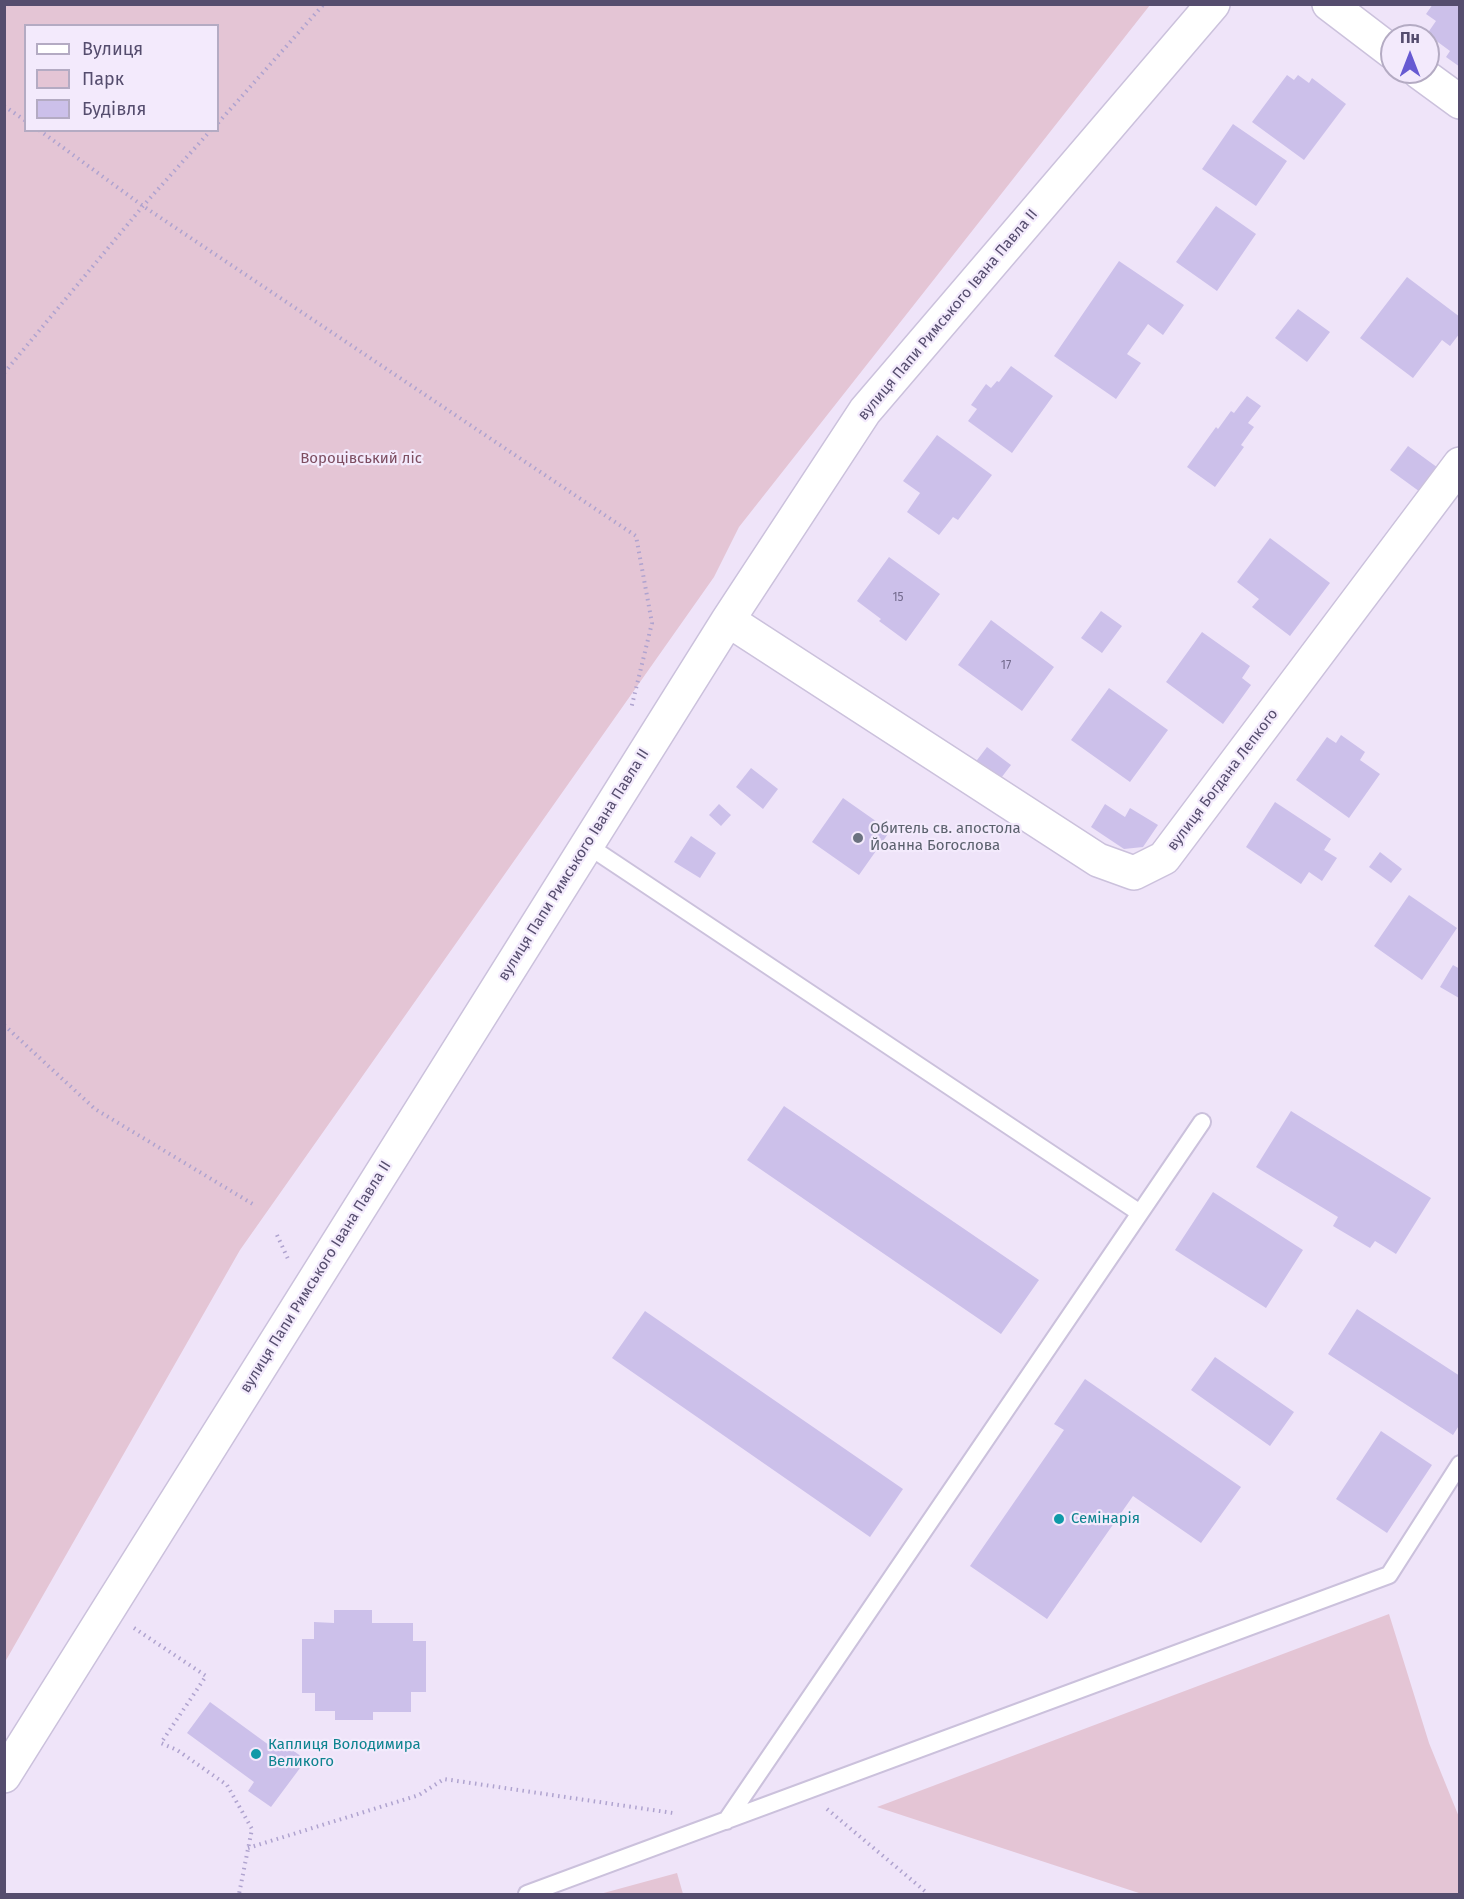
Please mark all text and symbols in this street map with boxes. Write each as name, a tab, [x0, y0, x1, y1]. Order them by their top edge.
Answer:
legend	[24, 24, 219, 132]
north arrow	[1380, 24, 1440, 84]
text: Пн	[1400, 28, 1420, 47]
text: Вулиця	[82, 38, 143, 60]
text: Парк	[82, 68, 124, 90]
text: Будівля	[82, 98, 146, 120]
street label: вулиця Папи Римського Івана Павла ІІ	[854, 206, 1042, 424]
park label: Вороцівський ліс	[300, 450, 422, 468]
house number: 15	[892, 591, 904, 605]
house number: 17	[1001, 659, 1011, 673]
street label: вулиця Богдана Лепкого	[1164, 706, 1282, 854]
street label: вулиця Папи Римського Івана Павла ІІ	[495, 746, 653, 984]
place label: Обитель св. апостола Йоанна Богослова	[870, 820, 1021, 855]
marker: Обитель св. апостола Йоанна Богослова	[851, 831, 865, 845]
street label: вулиця Папи Римського Івана Павла ІІ	[237, 1158, 395, 1396]
place label: Семінарія	[1071, 1510, 1140, 1528]
marker: Семінарія	[1052, 1512, 1066, 1526]
place label: Каплиця Володимира Великого	[268, 1736, 421, 1771]
marker: Каплиця Володимира Великого	[249, 1747, 263, 1761]

